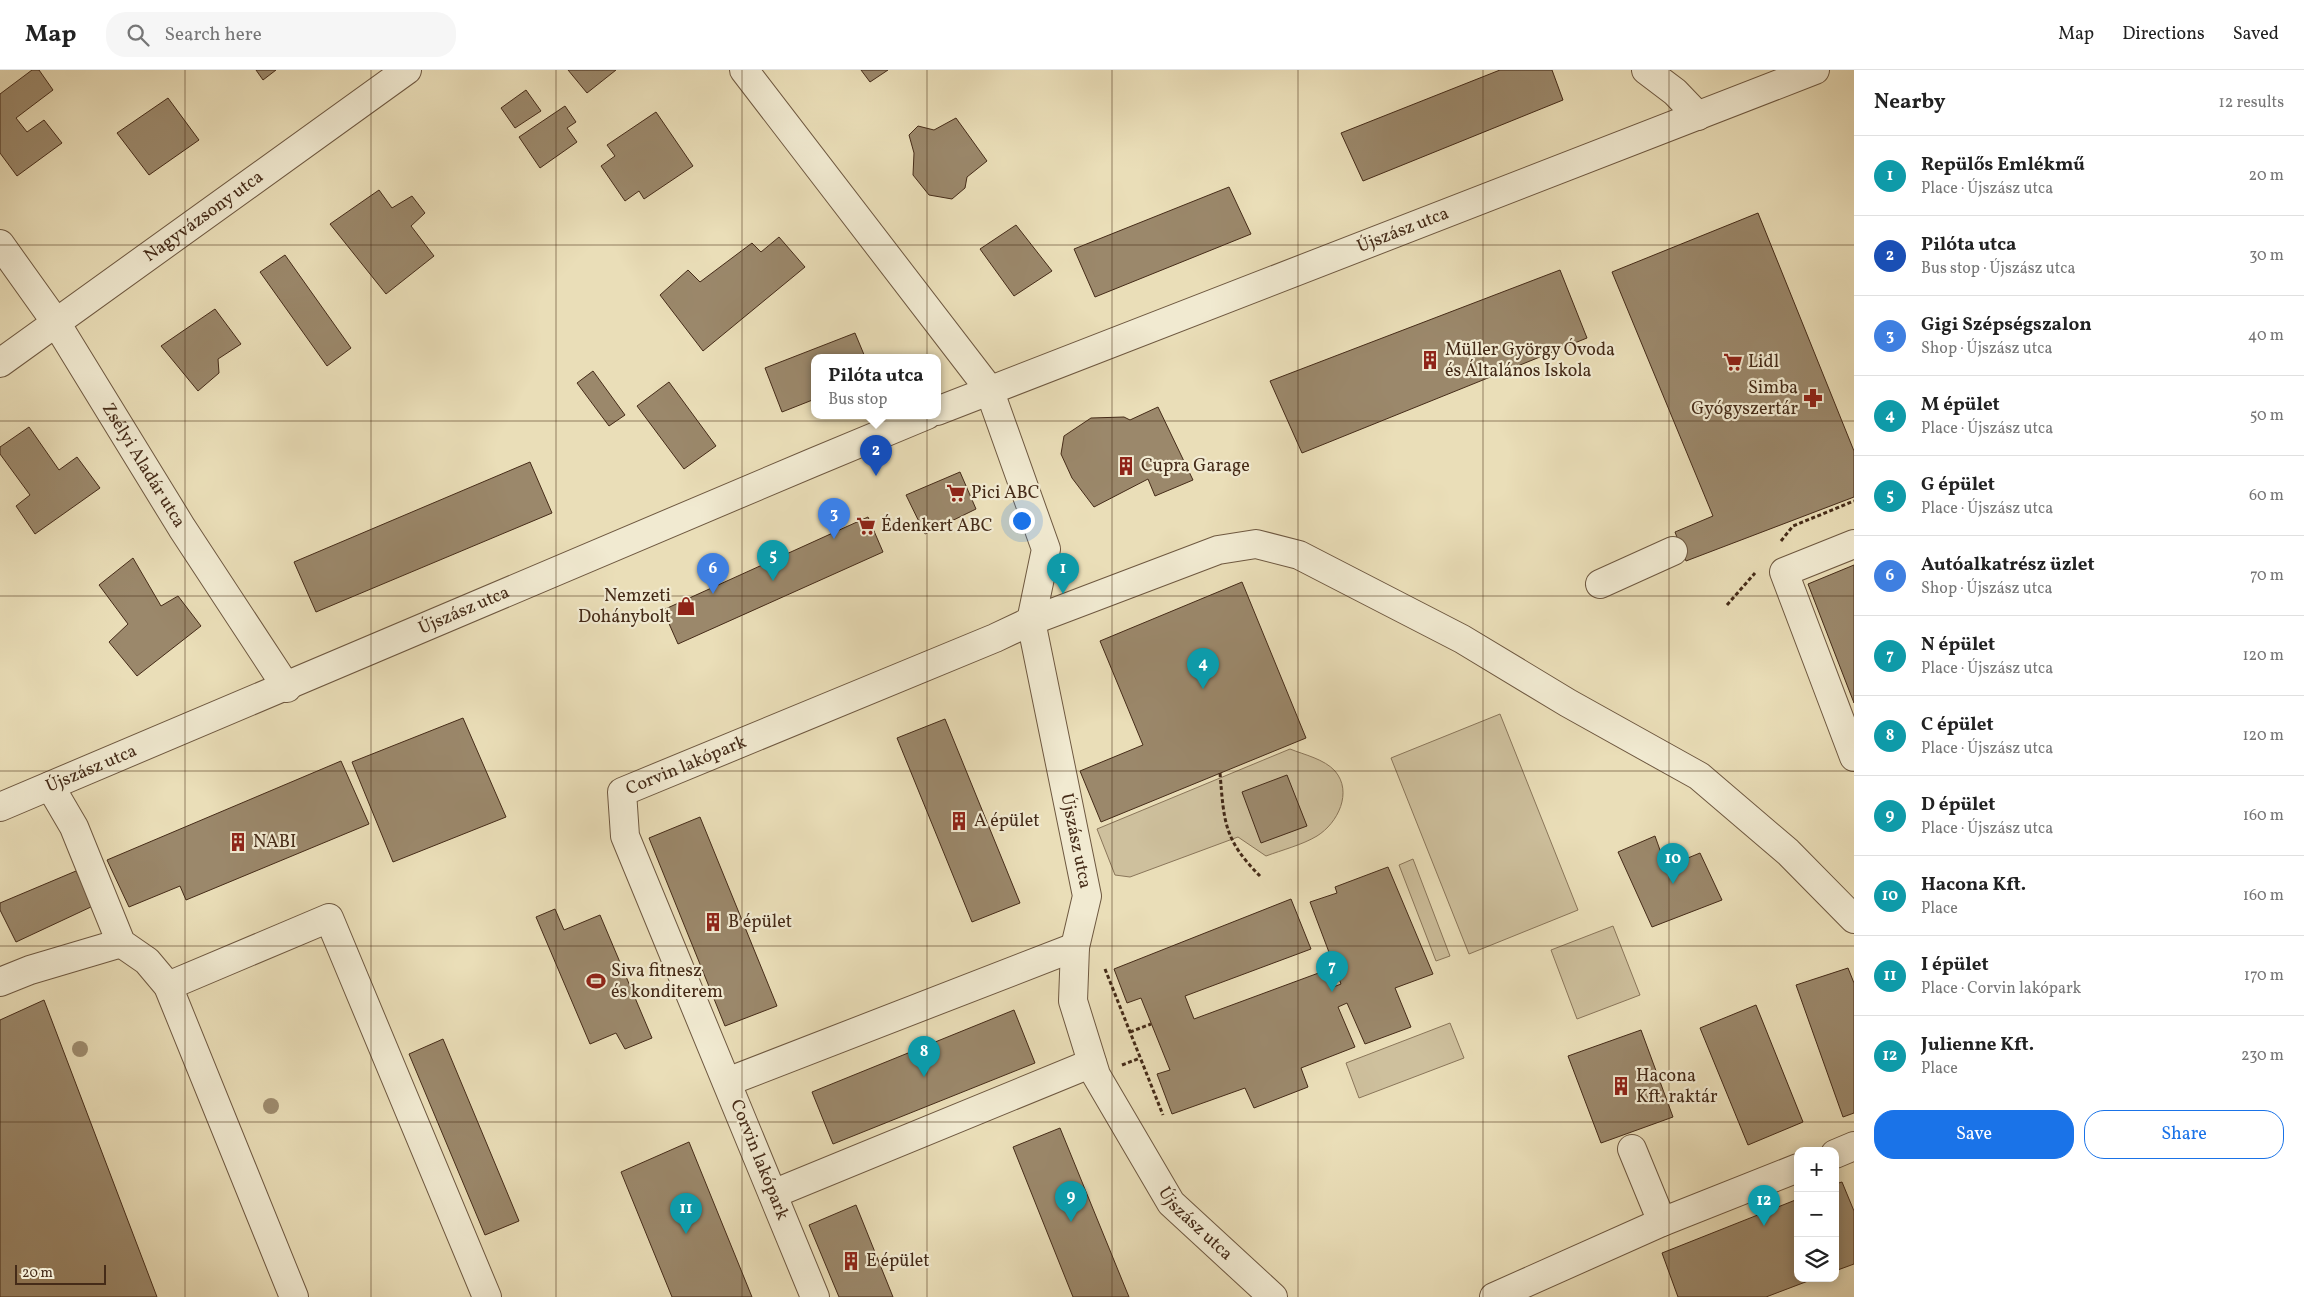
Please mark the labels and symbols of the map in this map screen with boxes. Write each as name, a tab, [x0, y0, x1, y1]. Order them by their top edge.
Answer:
street label: Nagyvázsony utca	[139, 165, 269, 268]
street label: Újszász utca	[1354, 201, 1453, 259]
place label: Müller György Óvoda és Általános Iskola	[1445, 338, 1615, 384]
building icon: Müller György Óvoda és Általános Iskola	[1419, 349, 1441, 371]
place label: Lidl	[1748, 350, 1779, 375]
supermarket icon: Lidl	[1722, 351, 1744, 373]
place label: Simba Gyógyszertár	[1691, 376, 1798, 422]
pharmacy icon: Simba Gyógyszertár	[1802, 387, 1824, 409]
street label: Zsélyi Aladár utca	[96, 398, 191, 533]
pin: 2	[860, 435, 892, 476]
place label: Cupra Garage	[1141, 454, 1250, 479]
building icon: Cupra Garage	[1115, 455, 1137, 477]
place label: Pici ABC	[971, 481, 1040, 506]
supermarket icon: Pici ABC	[945, 482, 967, 504]
pin: 3	[818, 498, 850, 539]
your location	[1009, 508, 1035, 534]
place label: Édenkert ABC	[881, 514, 992, 539]
supermarket icon: Édenkert ABC	[855, 515, 877, 537]
pin: 5	[757, 540, 789, 581]
pin: 6	[697, 553, 729, 594]
pin: 1	[1047, 553, 1079, 594]
street label: Újszász utca	[415, 580, 513, 641]
place label: Nemzeti Dohánybolt	[578, 584, 671, 630]
shop icon: Nemzeti Dohánybolt	[675, 595, 697, 617]
pin: 4	[1187, 648, 1219, 689]
street label: Corvin lakópark	[622, 729, 750, 802]
street label: Újszász utca	[42, 739, 141, 799]
street label: Újszász utca	[1054, 791, 1098, 891]
place label: A épület	[974, 809, 1040, 834]
building icon: A épület	[948, 810, 970, 832]
place label: NABI	[253, 830, 296, 855]
building icon: NABI	[227, 831, 249, 853]
pin: 10	[1657, 843, 1689, 884]
place label: B épület	[728, 910, 792, 935]
building icon: B épület	[702, 911, 724, 933]
pin: 7	[1316, 951, 1348, 992]
place label: Siva fitnesz és konditerem	[611, 959, 723, 1005]
sports icon: Siva fitnesz és konditerem	[585, 970, 607, 992]
pin: 8	[908, 1036, 940, 1077]
place label: Hacona Kft. raktár	[1636, 1064, 1718, 1110]
building icon: Hacona Kft. raktár	[1610, 1075, 1632, 1097]
street label: Corvin lakópark	[723, 1096, 795, 1224]
pin: 9	[1055, 1181, 1087, 1222]
street label: Újszász utca	[1152, 1182, 1238, 1266]
pin: 12	[1748, 1185, 1780, 1226]
pin: 11	[670, 1193, 702, 1234]
place label: E épület	[866, 1249, 930, 1274]
building icon: E épület	[840, 1250, 862, 1272]
scale bar	[15, 1262, 106, 1285]

